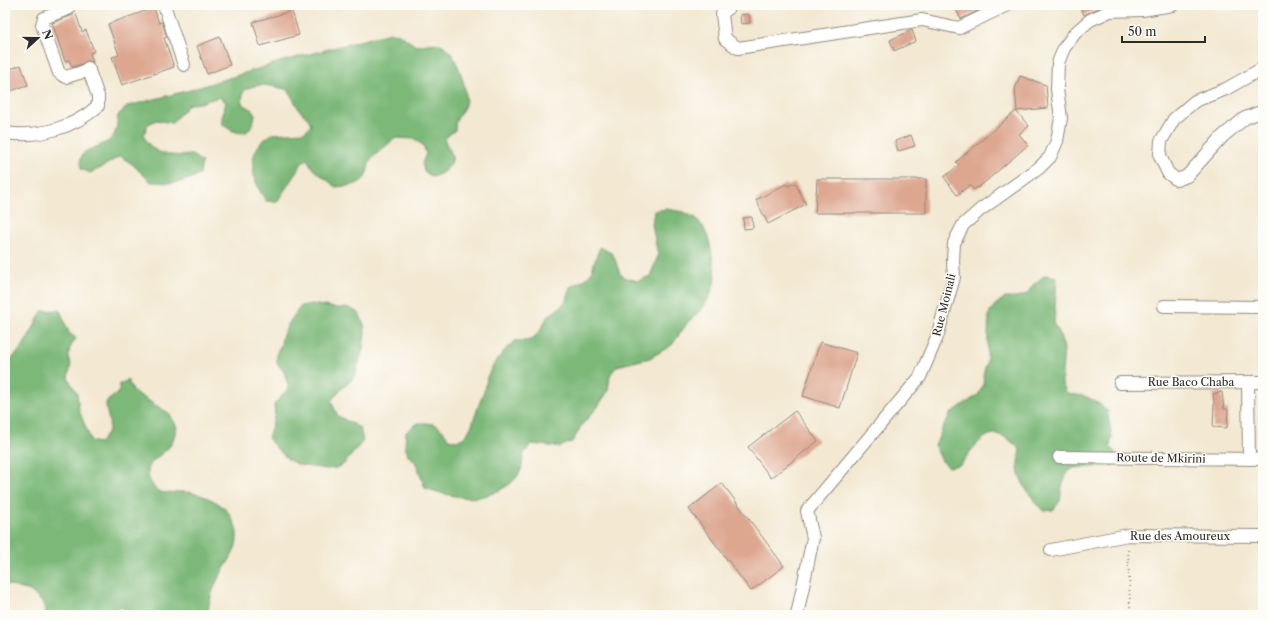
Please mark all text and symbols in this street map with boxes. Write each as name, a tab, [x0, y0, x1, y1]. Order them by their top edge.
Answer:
north arrow	[18, 18, 58, 58]
scale bar	[1122, 18, 1205, 44]
text: 50 m	[1128, 24, 1157, 39]
text: N	[39, 27, 56, 42]
street label: Rue Moinali	[929, 272, 959, 338]
street label: Rue Baco Chaba	[1148, 375, 1234, 389]
street label: Route de Mkirini	[1116, 450, 1206, 466]
street label: Rue des Amoureux	[1130, 529, 1230, 543]

